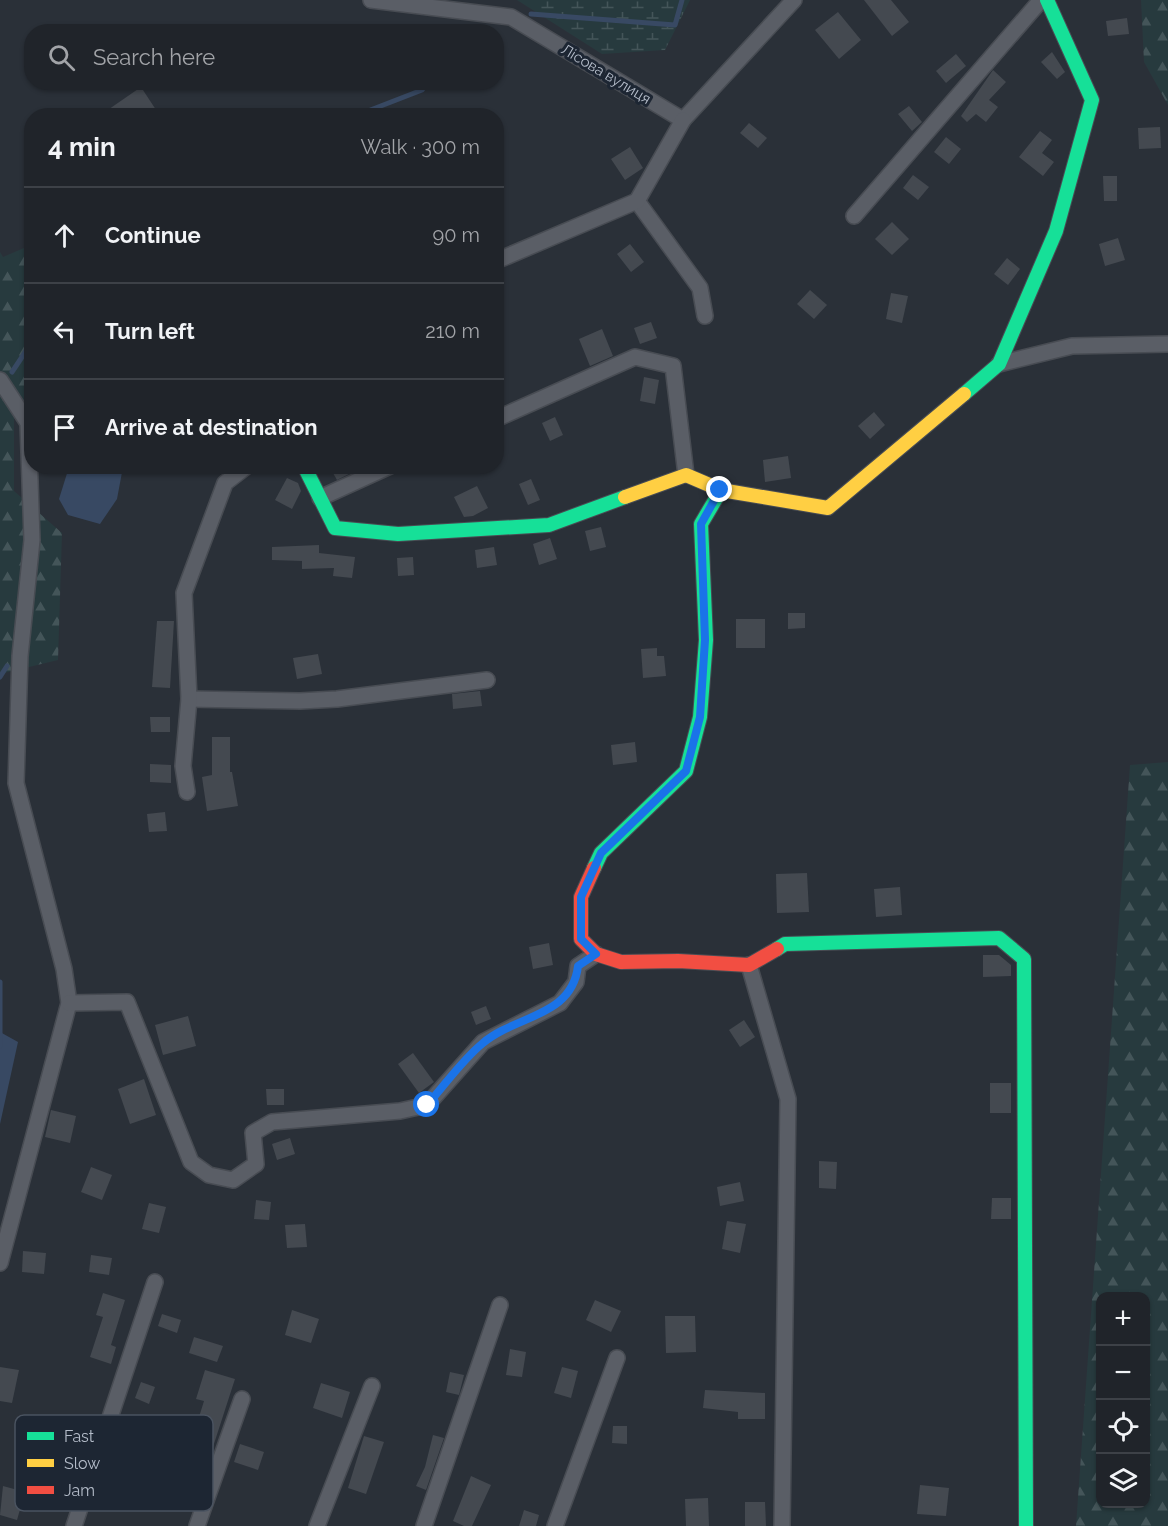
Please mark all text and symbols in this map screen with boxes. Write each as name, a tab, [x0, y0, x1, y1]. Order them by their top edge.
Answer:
search box	[24, 24, 504, 90]
street label: Лісова вулиця	[558, 40, 654, 108]
icon: search	[45, 41, 78, 74]
text: Search here	[93, 44, 215, 70]
text: 4 min	[48, 132, 116, 162]
text: Walk · 300 m	[361, 135, 480, 159]
icon: ahead	[48, 219, 81, 252]
text: Continue	[105, 222, 201, 248]
text: 90 m	[433, 223, 480, 247]
icon: left	[48, 315, 81, 348]
text: Turn left	[105, 318, 195, 344]
text: 210 m	[425, 319, 480, 343]
icon: arrive	[48, 411, 81, 444]
text: Arrive at destination	[105, 414, 318, 440]
route end	[706, 476, 732, 502]
route start	[413, 1091, 439, 1117]
map controls	[1096, 1292, 1150, 1508]
button: +	[1096, 1292, 1150, 1346]
button: −	[1096, 1346, 1150, 1400]
button: locate	[1096, 1400, 1150, 1454]
legend	[15, 1415, 213, 1511]
text: Fast	[64, 1427, 95, 1446]
text: Slow	[64, 1454, 100, 1473]
button: layers	[1096, 1454, 1150, 1508]
text: Jam	[64, 1481, 95, 1500]

